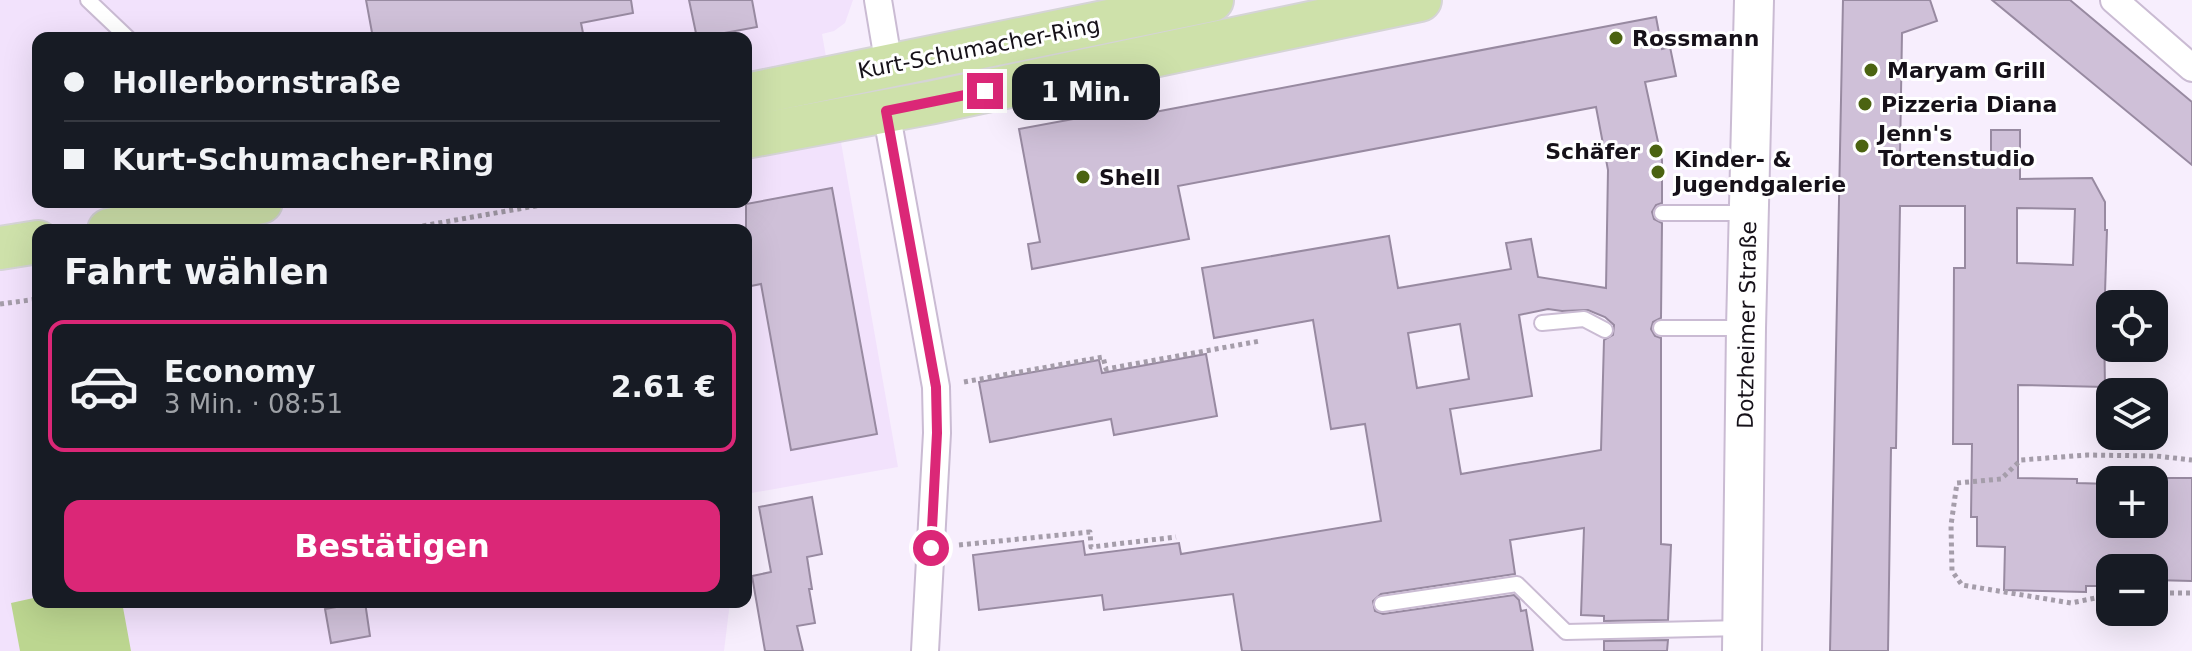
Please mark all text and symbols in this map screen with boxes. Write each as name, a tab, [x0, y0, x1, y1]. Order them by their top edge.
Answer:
street label: Kurt-Schumacher-Ring	[856, 12, 1102, 84]
place label: Rossmann	[1632, 26, 1759, 51]
marker: Rossmann	[1607, 29, 1625, 47]
place label: Maryam Grill	[1887, 58, 2046, 83]
marker: Maryam Grill	[1862, 61, 1880, 79]
callout: 1 Min.	[1013, 63, 1161, 119]
text: Hollerbornstraße	[112, 65, 401, 100]
route end	[967, 73, 1003, 109]
text: 1 Min.	[1041, 77, 1131, 107]
place label: Pizzeria Diana	[1881, 92, 2057, 117]
marker: Pizzeria Diana	[1856, 95, 1874, 113]
place label: Jenn's Tortenstudio	[1876, 121, 2035, 171]
marker: Jenn's Tortenstudio	[1853, 137, 1871, 155]
place label: Schäfer	[1545, 139, 1640, 164]
text: Kurt-Schumacher-Ring	[112, 142, 494, 177]
marker: Schäfer	[1647, 142, 1665, 160]
place label: Kinder- & Jugendgalerie	[1672, 147, 1846, 197]
marker: Kinder- & Jugendgalerie	[1649, 163, 1667, 181]
place label: Shell	[1099, 165, 1161, 190]
marker: Shell	[1074, 168, 1092, 186]
street label: Dotzheimer Straße	[1733, 221, 1761, 429]
text: Fahrt wählen	[64, 251, 329, 292]
map controls	[2096, 290, 2168, 626]
button: locate	[2096, 290, 2168, 362]
icon: car	[68, 350, 140, 422]
text: Economy	[164, 354, 316, 389]
text: 2.61 €	[611, 369, 716, 404]
button: layers	[2096, 378, 2168, 450]
text: 3 Min. · 08:51	[164, 389, 343, 419]
button: +	[2096, 466, 2168, 538]
button: Bestätigen	[64, 500, 720, 592]
route start	[913, 530, 949, 566]
button: −	[2096, 554, 2168, 626]

